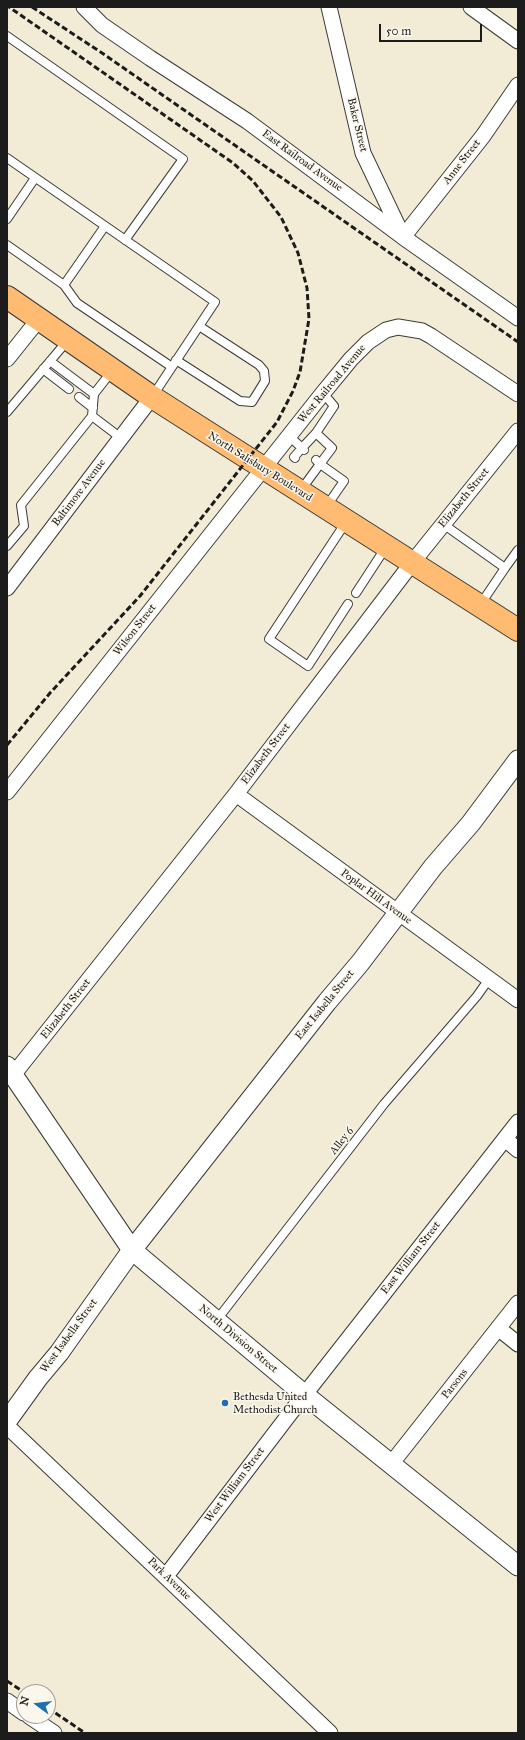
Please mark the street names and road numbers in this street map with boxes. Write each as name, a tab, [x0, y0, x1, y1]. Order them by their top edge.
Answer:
street label: Baker Street	[344, 97, 370, 153]
street label: East Railroad Avenue	[259, 127, 345, 195]
street label: Anne Street	[440, 137, 484, 187]
street label: West Railroad Avenue	[295, 342, 369, 426]
street label: North Salisbury Boulevard	[205, 429, 315, 505]
street label: Baltimore Avenue	[49, 457, 109, 529]
street label: Elizabeth Street	[436, 465, 492, 531]
street label: Wilson Street	[111, 602, 159, 658]
street label: Elizabeth Street	[239, 721, 293, 787]
street label: Poplar Hill Avenue	[338, 867, 414, 927]
street label: East Isabella Street	[293, 967, 357, 1043]
street label: Elizabeth Street	[38, 976, 94, 1042]
street label: Alley 6	[327, 1125, 357, 1157]
street label: East William Street	[378, 1219, 444, 1297]
street label: West Isabella Street	[38, 1296, 100, 1376]
street label: North Division Street	[196, 1302, 280, 1376]
street label: Parsons	[439, 1366, 471, 1402]
street label: West William Street	[202, 1445, 268, 1525]
street label: Park Avenue	[145, 1555, 193, 1603]

